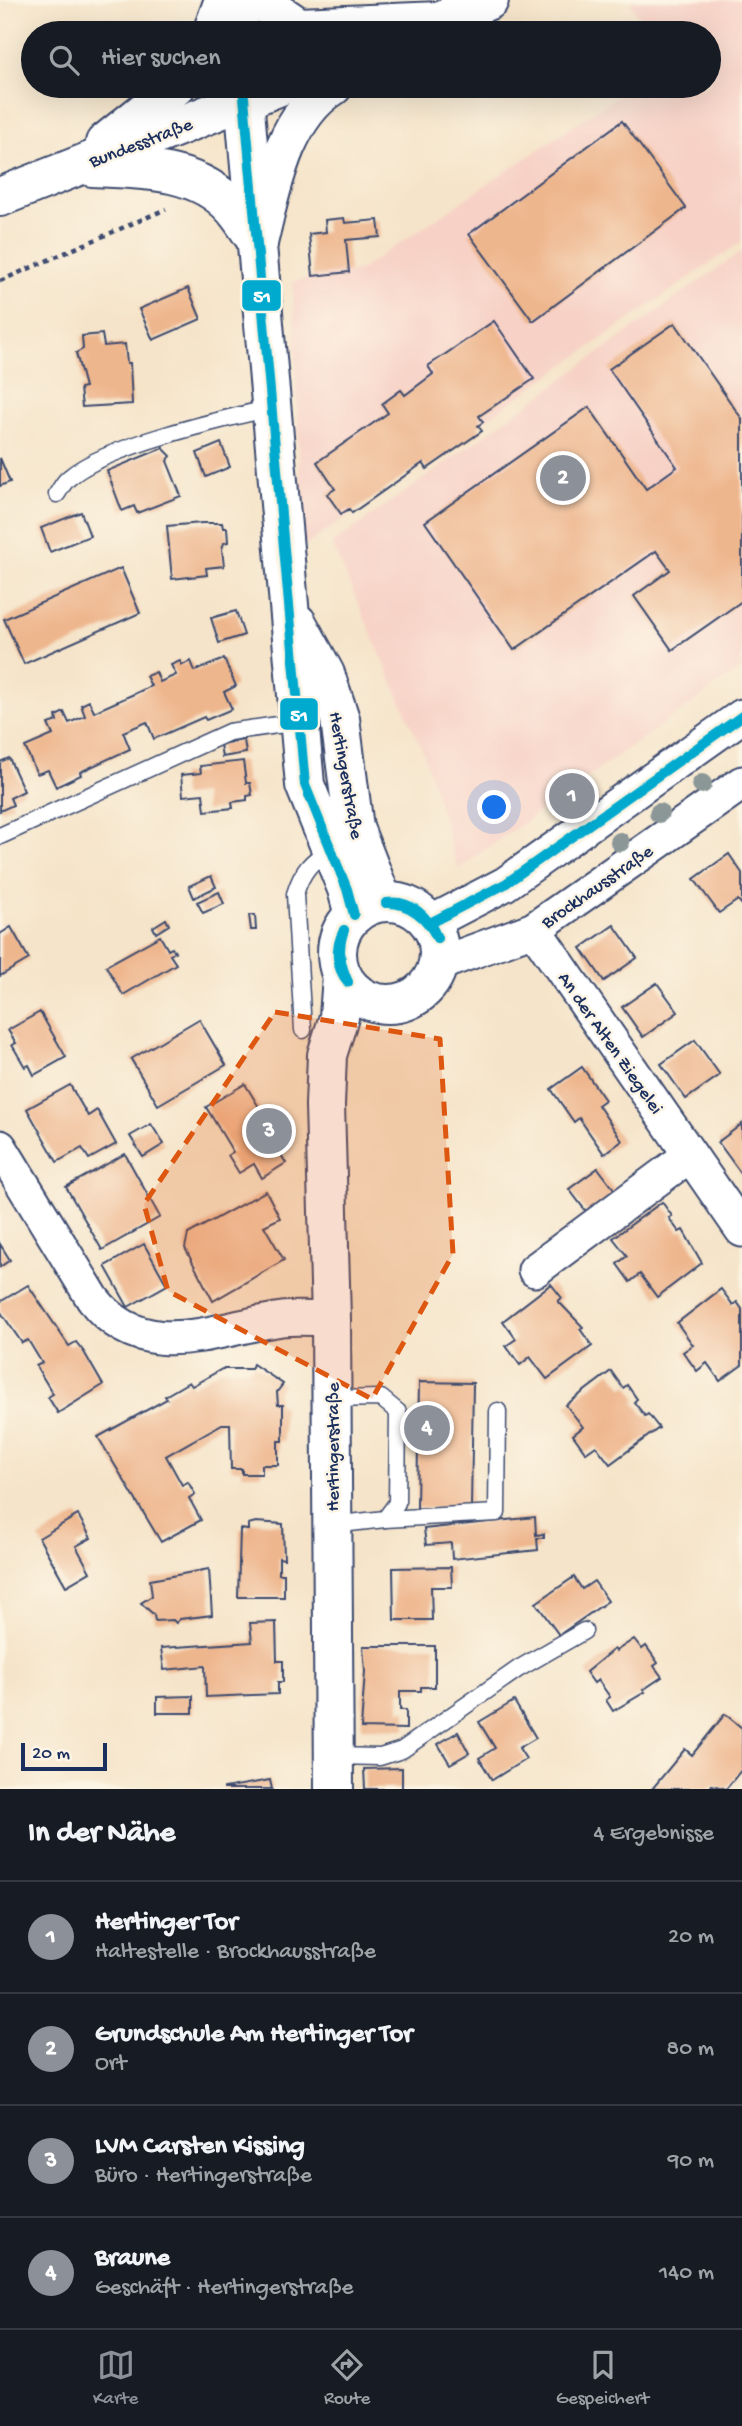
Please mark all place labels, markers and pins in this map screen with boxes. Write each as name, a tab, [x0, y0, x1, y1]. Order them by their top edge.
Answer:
pin: 2	[540, 452, 586, 504]
pin: 1	[549, 770, 595, 822]
pin: 3	[246, 1105, 292, 1157]
pin: 4	[404, 1402, 450, 1454]

